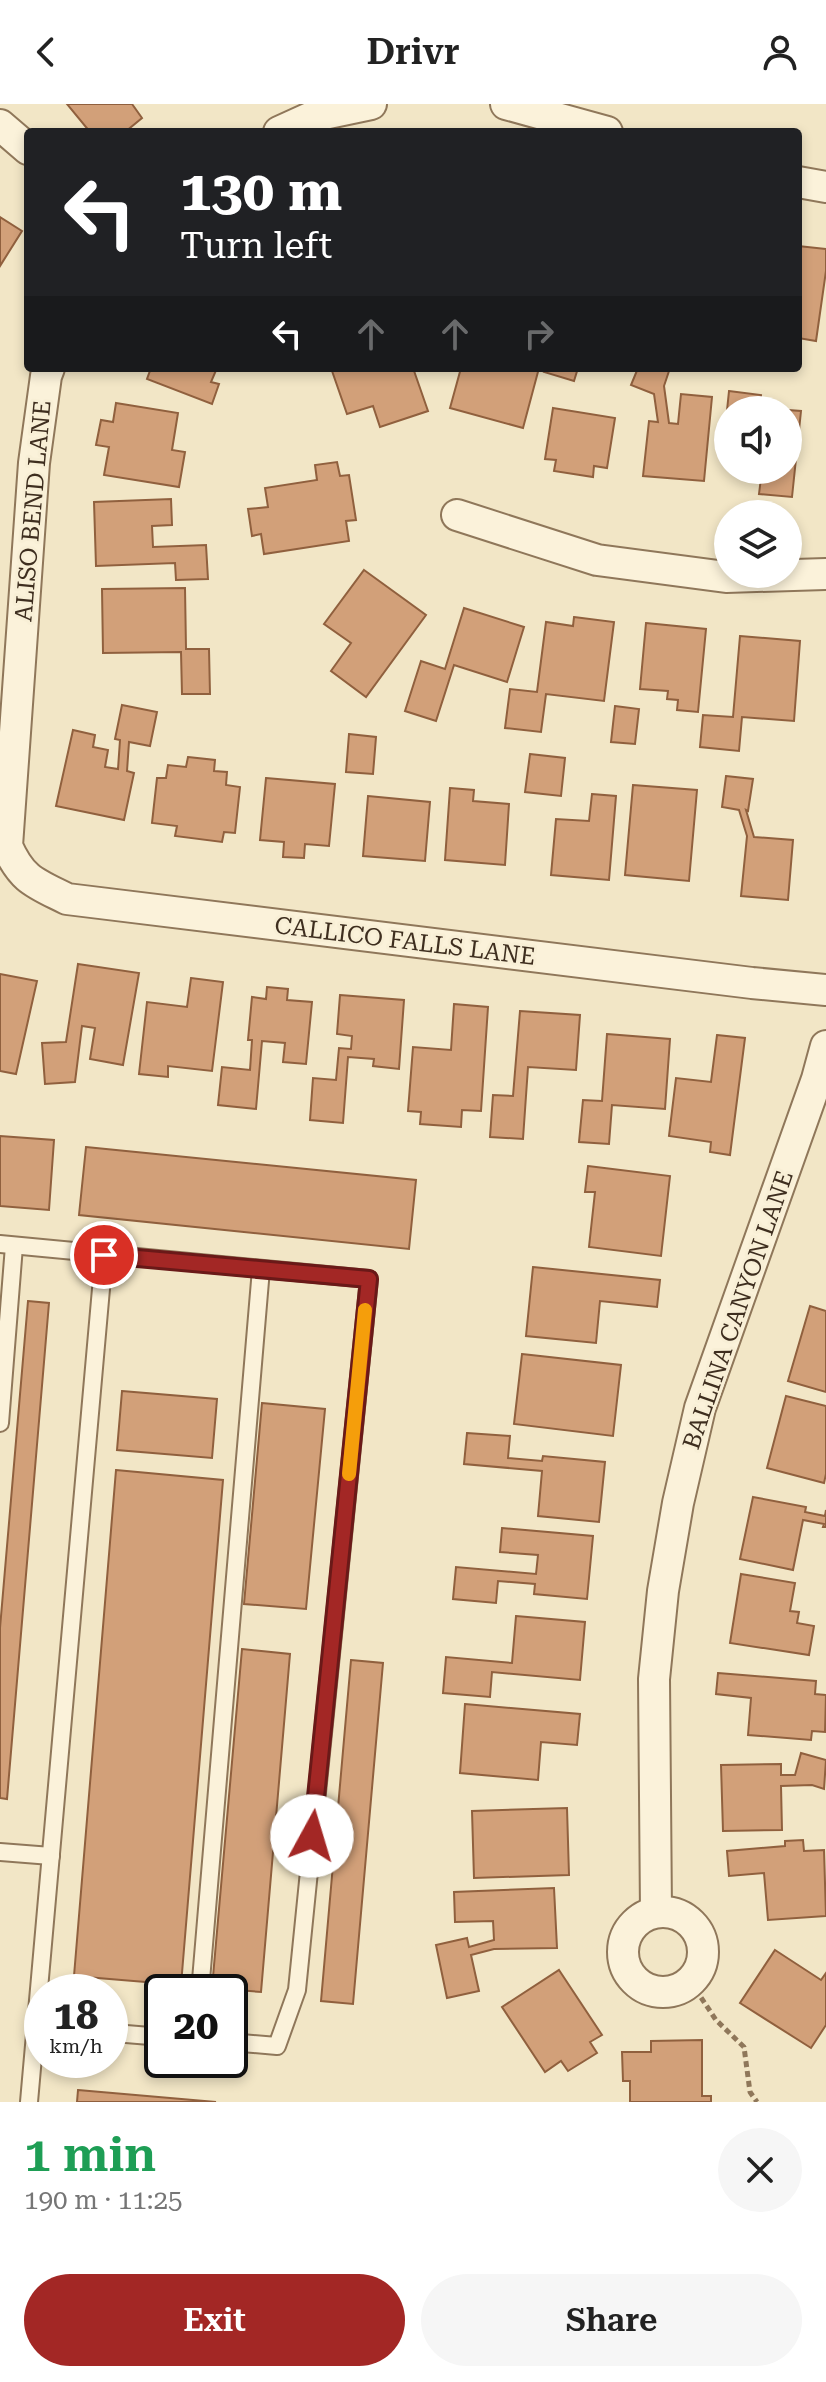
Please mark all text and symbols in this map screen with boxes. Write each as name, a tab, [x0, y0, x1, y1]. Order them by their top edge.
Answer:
icon: back	[24, 30, 68, 74]
icon: person	[758, 30, 802, 74]
text: Drivr	[366, 31, 460, 73]
text: 130 m	[180, 158, 342, 224]
icon: left	[48, 160, 152, 264]
text: Turn left	[180, 225, 332, 267]
icon: left	[265, 312, 309, 356]
icon: ahead	[349, 312, 393, 356]
icon: ahead	[433, 312, 477, 356]
icon: right	[517, 312, 561, 356]
map controls	[714, 396, 802, 588]
button: sound	[714, 396, 802, 484]
street label: ALISO BEND LANE	[9, 399, 57, 623]
button: layers	[714, 500, 802, 588]
street label: CALLICO FALLS LANE	[273, 911, 537, 971]
street label: BALLINA CANYON LANE	[677, 1167, 799, 1453]
pin	[70, 1221, 138, 1289]
icon: arrive	[82, 1233, 126, 1277]
position arrow	[270, 1794, 354, 1878]
speed limit sign: 20	[144, 1974, 248, 2078]
text: 18	[54, 1992, 98, 2039]
text: km/h	[49, 2034, 103, 2058]
text: 1 min	[24, 2127, 156, 2183]
button: close	[718, 2128, 802, 2212]
text: 190 m · 11:25	[24, 2185, 183, 2215]
button: Exit	[24, 2274, 405, 2366]
button: Share	[421, 2274, 802, 2366]

